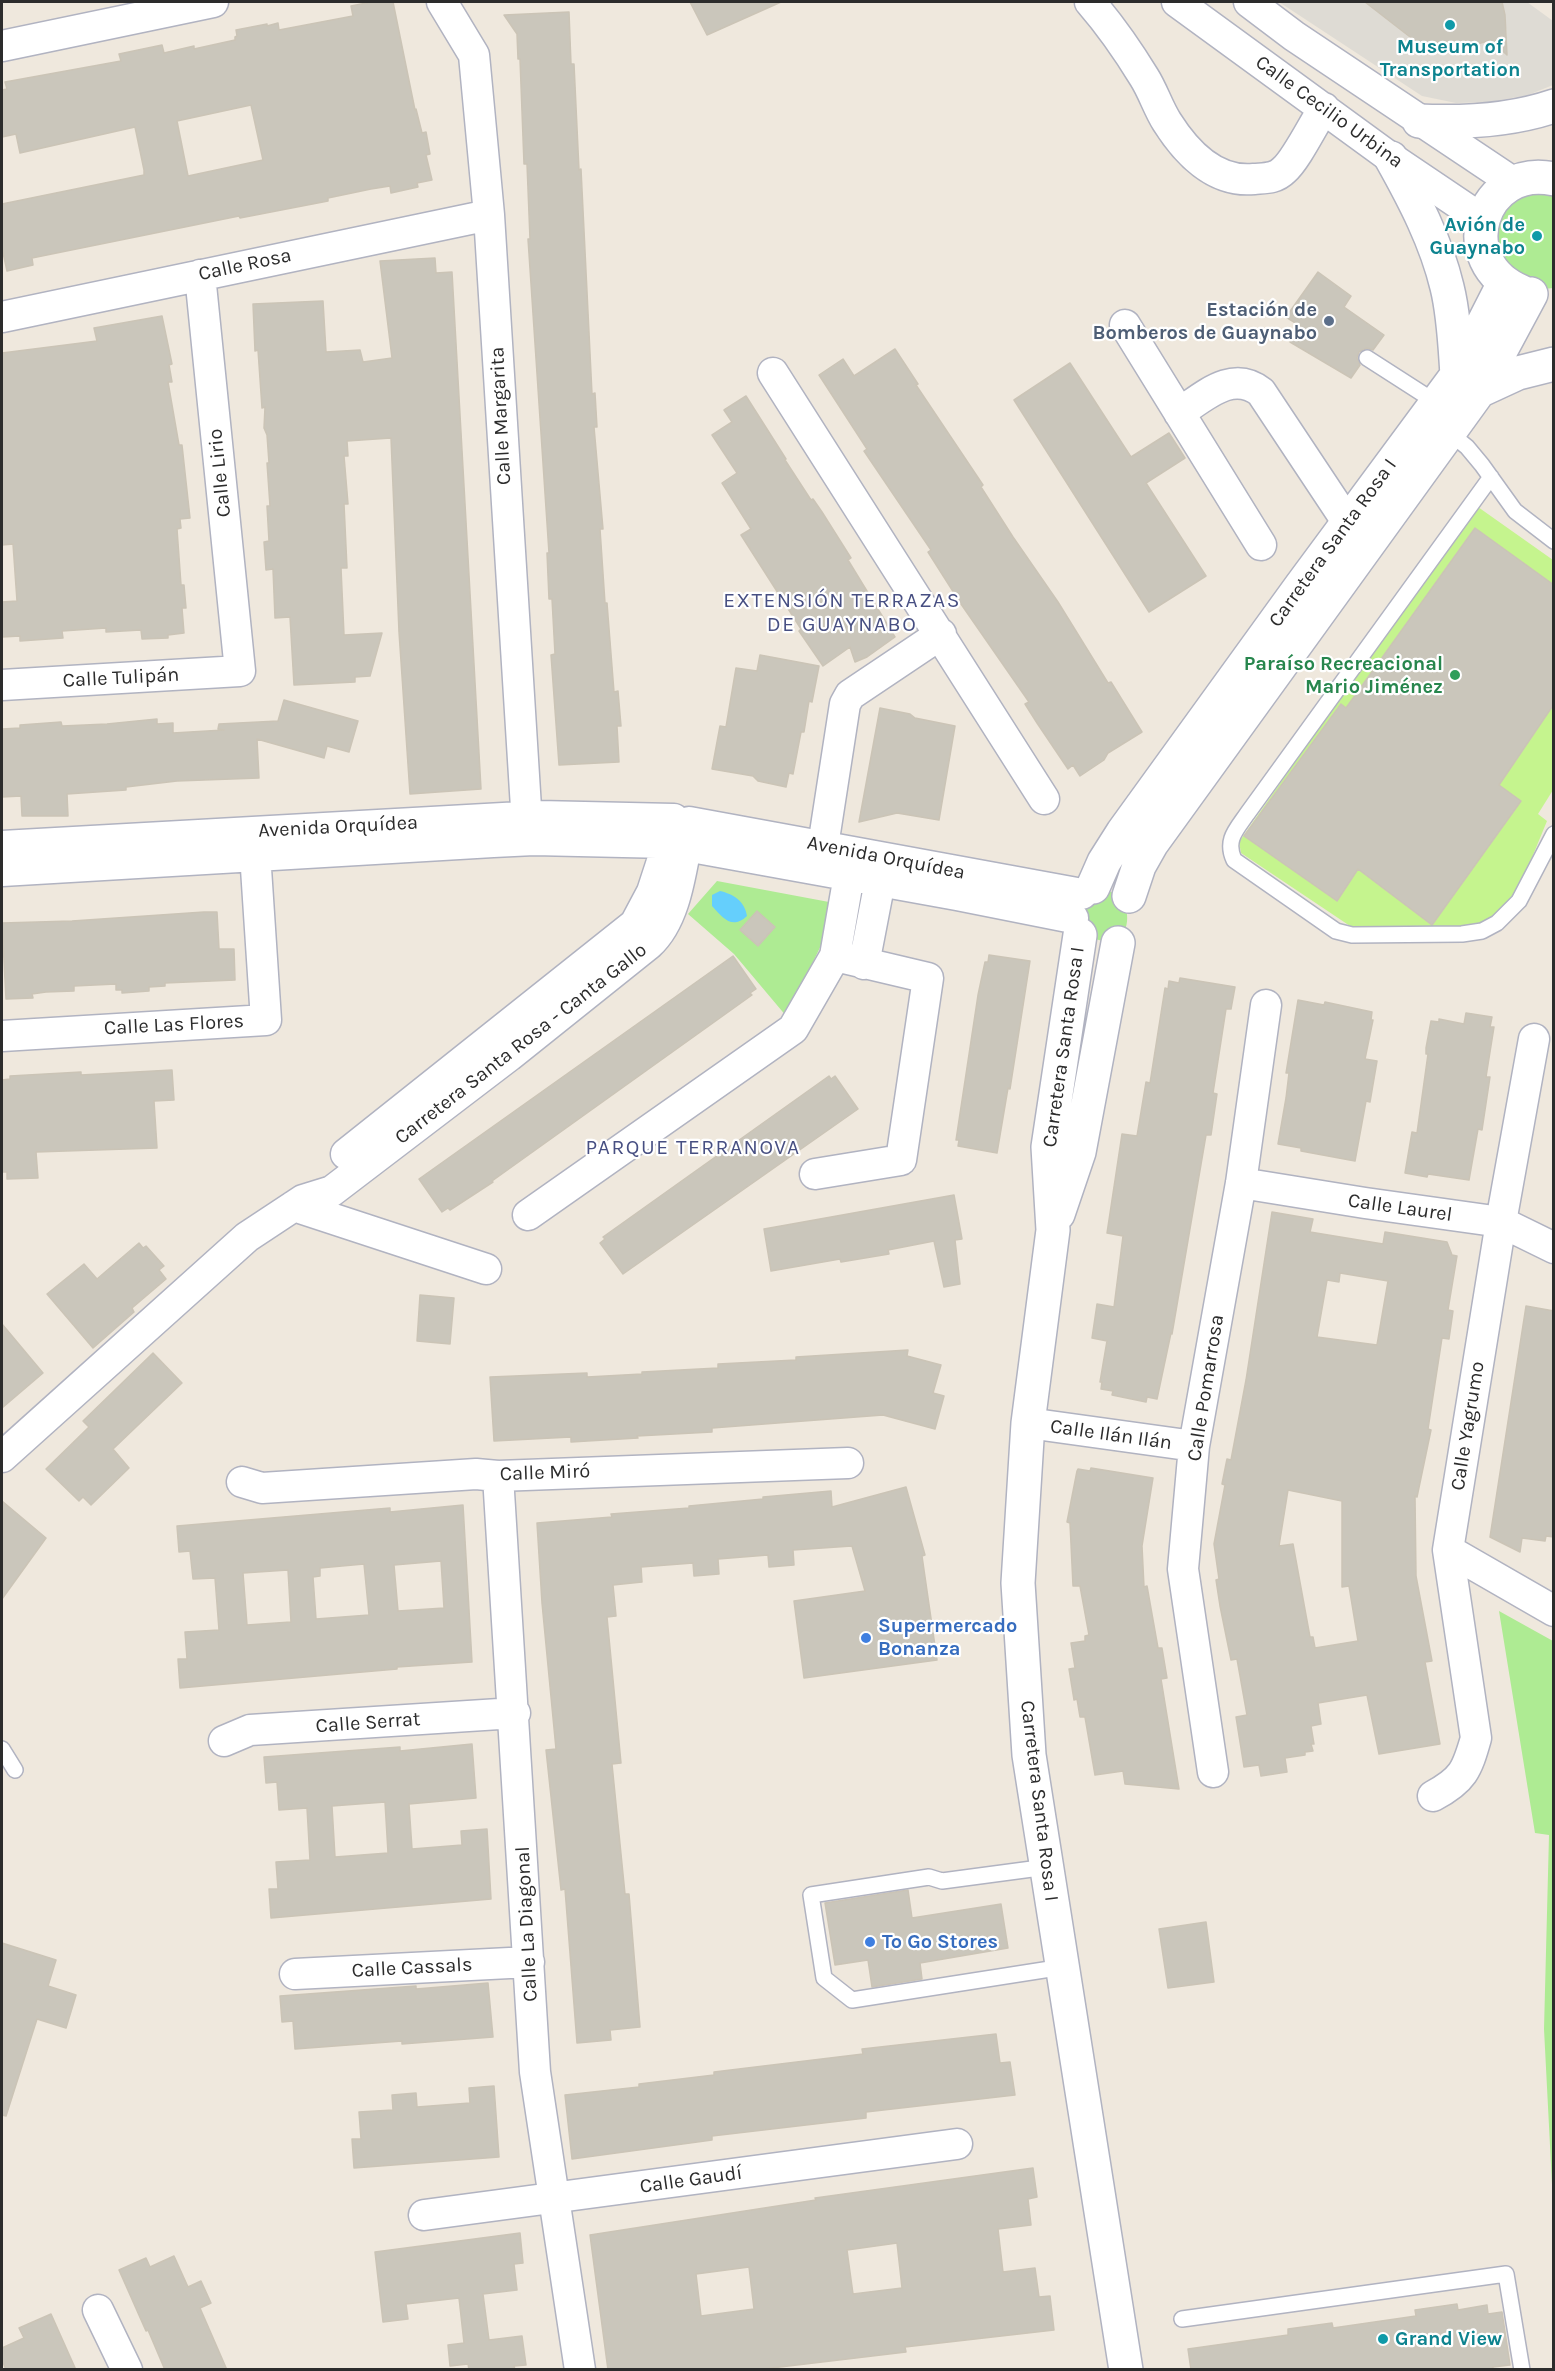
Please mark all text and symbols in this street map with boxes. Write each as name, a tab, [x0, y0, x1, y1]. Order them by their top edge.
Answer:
marker: Museum of Transportation	[1443, 18, 1457, 32]
place label: Museum of Transportation	[1380, 35, 1520, 82]
street label: Calle Cecilio Urbina	[1250, 50, 1408, 174]
place label: Avión de Guaynabo	[1429, 213, 1525, 260]
marker: Avión de Guaynabo	[1530, 229, 1544, 243]
street label: Calle Rosa	[196, 243, 294, 287]
place label: Estación de Bomberos de Guaynabo	[1093, 298, 1317, 345]
marker: Estación de Bomberos de Guaynabo	[1322, 314, 1336, 328]
street label: Calle Margarita	[485, 346, 517, 486]
street label: Calle Lirio	[203, 428, 237, 518]
street label: Carretera Santa Rosa I	[1264, 454, 1402, 632]
district label: EXTENSIÓN TERRAZAS DE GUAYNABO	[723, 588, 961, 638]
place label: Paraíso Recreacional Mario Jiménez	[1244, 652, 1443, 699]
street label: Calle Tulipán	[62, 663, 180, 693]
marker: Paraíso Recreacional Mario Jiménez	[1448, 668, 1462, 682]
street label: Avenida Orquídea	[257, 811, 419, 843]
street label: Avenida Orquídea	[805, 831, 967, 885]
street label: Carretera Santa Rosa - Canta Gallo	[390, 938, 652, 1150]
street label: Carretera Santa Rosa I	[1038, 945, 1090, 1149]
street label: Calle Las Flores	[103, 1009, 245, 1041]
district label: PARQUE TERRANOVA	[586, 1135, 800, 1161]
street label: Calle Laurel	[1346, 1189, 1454, 1227]
street label: Calle Pomarrosa	[1183, 1313, 1229, 1463]
street label: Calle Yagrumo	[1446, 1360, 1490, 1492]
street label: Calle Ilán Ilán	[1049, 1415, 1173, 1455]
street label: Calle Miró	[499, 1459, 591, 1487]
place label: Supermercado Bonanza	[878, 1614, 1017, 1661]
marker: Supermercado Bonanza	[859, 1631, 873, 1645]
street label: Carretera Santa Rosa I	[1015, 1699, 1063, 1903]
street label: Calle Serrat	[315, 1707, 421, 1739]
street label: Calle La Diagonal	[511, 1846, 543, 2002]
place label: To Go Stores	[882, 1930, 998, 1954]
marker: To Go Stores	[863, 1935, 877, 1949]
street label: Calle Cassals	[351, 1953, 473, 1983]
street label: Calle Gaudí	[638, 2161, 744, 2199]
place label: Grand View	[1395, 2327, 1502, 2351]
marker: Grand View	[1376, 2332, 1390, 2346]

